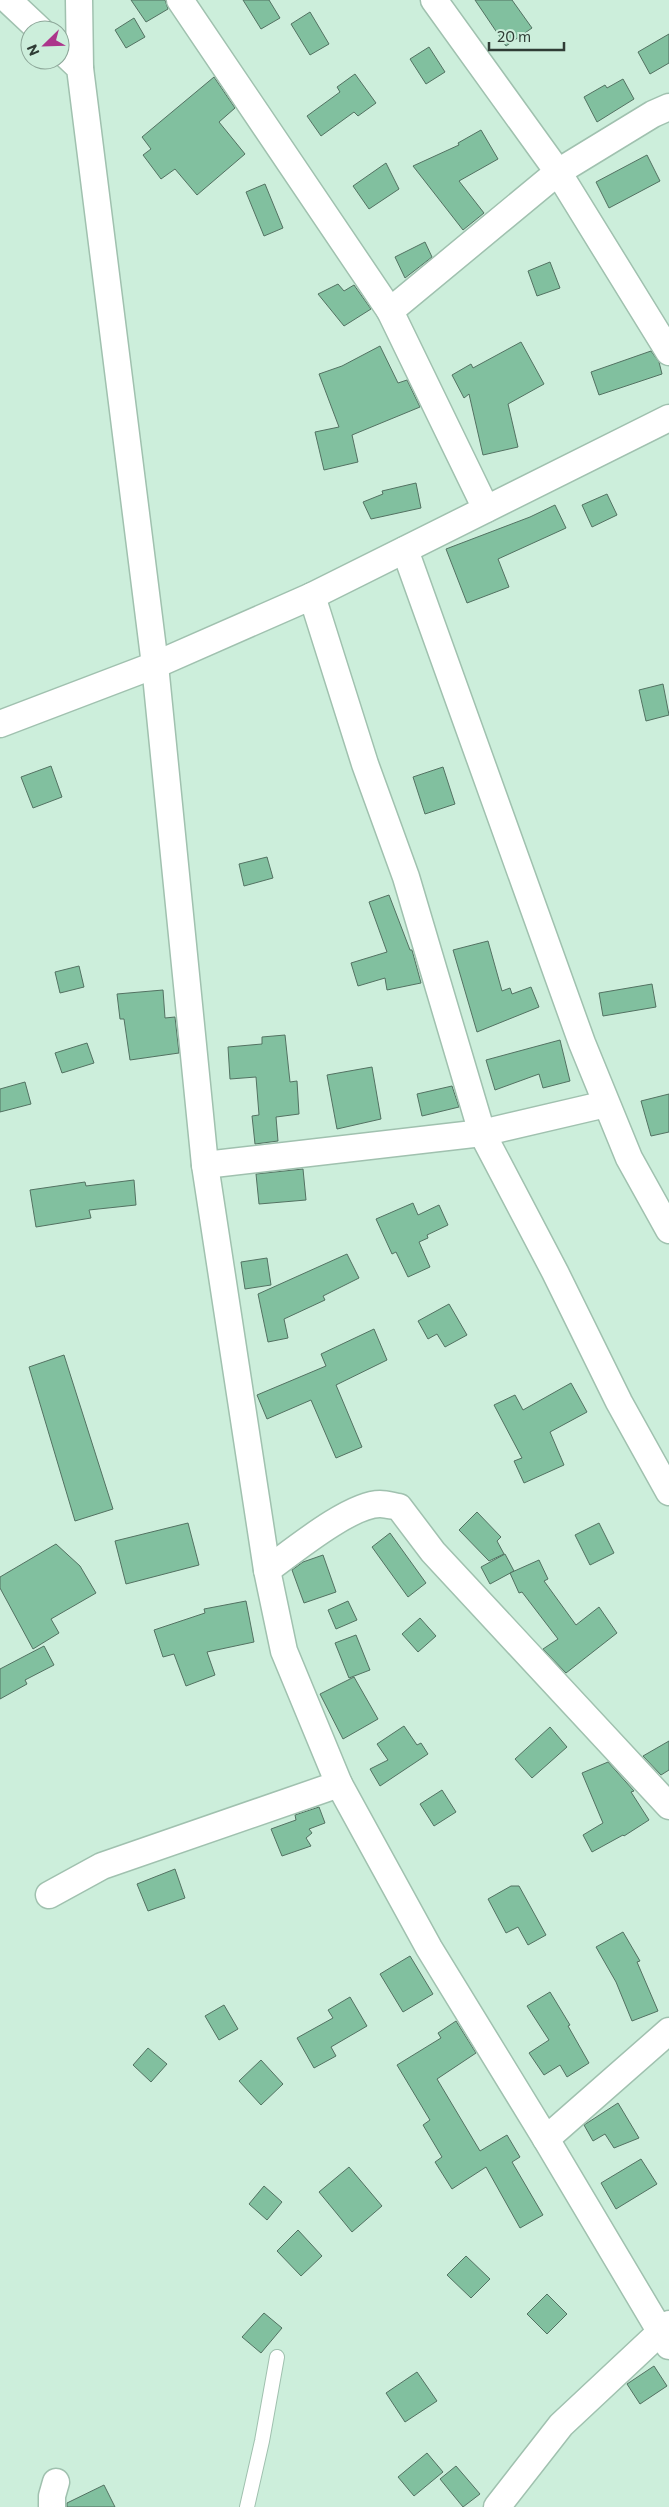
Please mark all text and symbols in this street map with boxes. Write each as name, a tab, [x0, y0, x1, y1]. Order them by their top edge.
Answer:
north arrow	[20, 20, 70, 70]
scale bar	[489, 20, 564, 52]
text: 20 m	[497, 27, 531, 45]
text: N	[23, 42, 42, 58]

